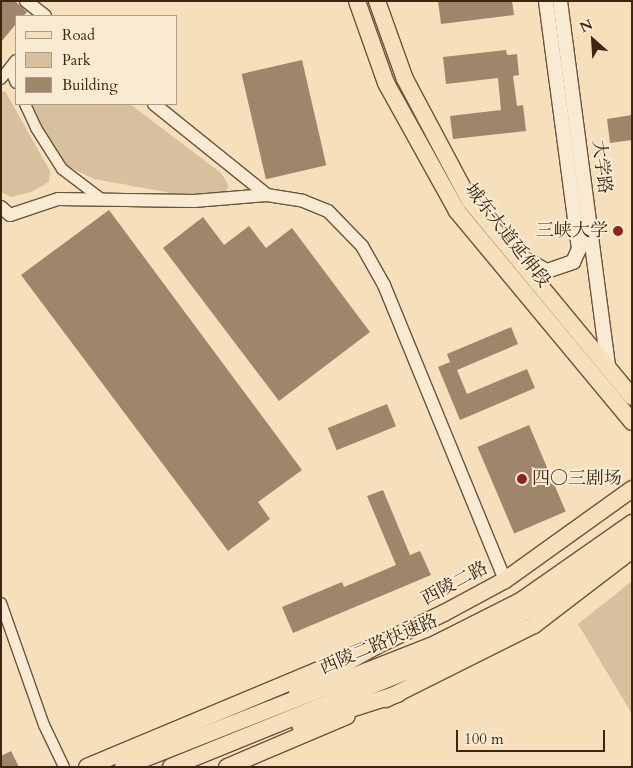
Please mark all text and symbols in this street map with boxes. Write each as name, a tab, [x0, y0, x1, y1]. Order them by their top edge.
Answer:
legend	[15, 15, 178, 105]
north arrow	[568, 15, 618, 65]
text: N	[577, 15, 596, 37]
text: Road	[62, 25, 95, 45]
text: Park	[62, 50, 91, 70]
text: Building	[62, 75, 118, 95]
street label: 大学路	[587, 139, 615, 195]
street label: 城东大道延伸段	[460, 180, 554, 292]
place label: 三峡大学	[536, 220, 608, 242]
marker: 三峡大学	[612, 225, 624, 237]
place label: 四〇三剧场	[532, 468, 622, 490]
marker: 四〇三剧场	[516, 473, 528, 485]
street label: 西陵二路	[418, 558, 492, 610]
street label: 西陵二路快速路	[317, 610, 441, 680]
scale bar	[458, 720, 607, 752]
text: 100 m	[464, 729, 504, 749]

